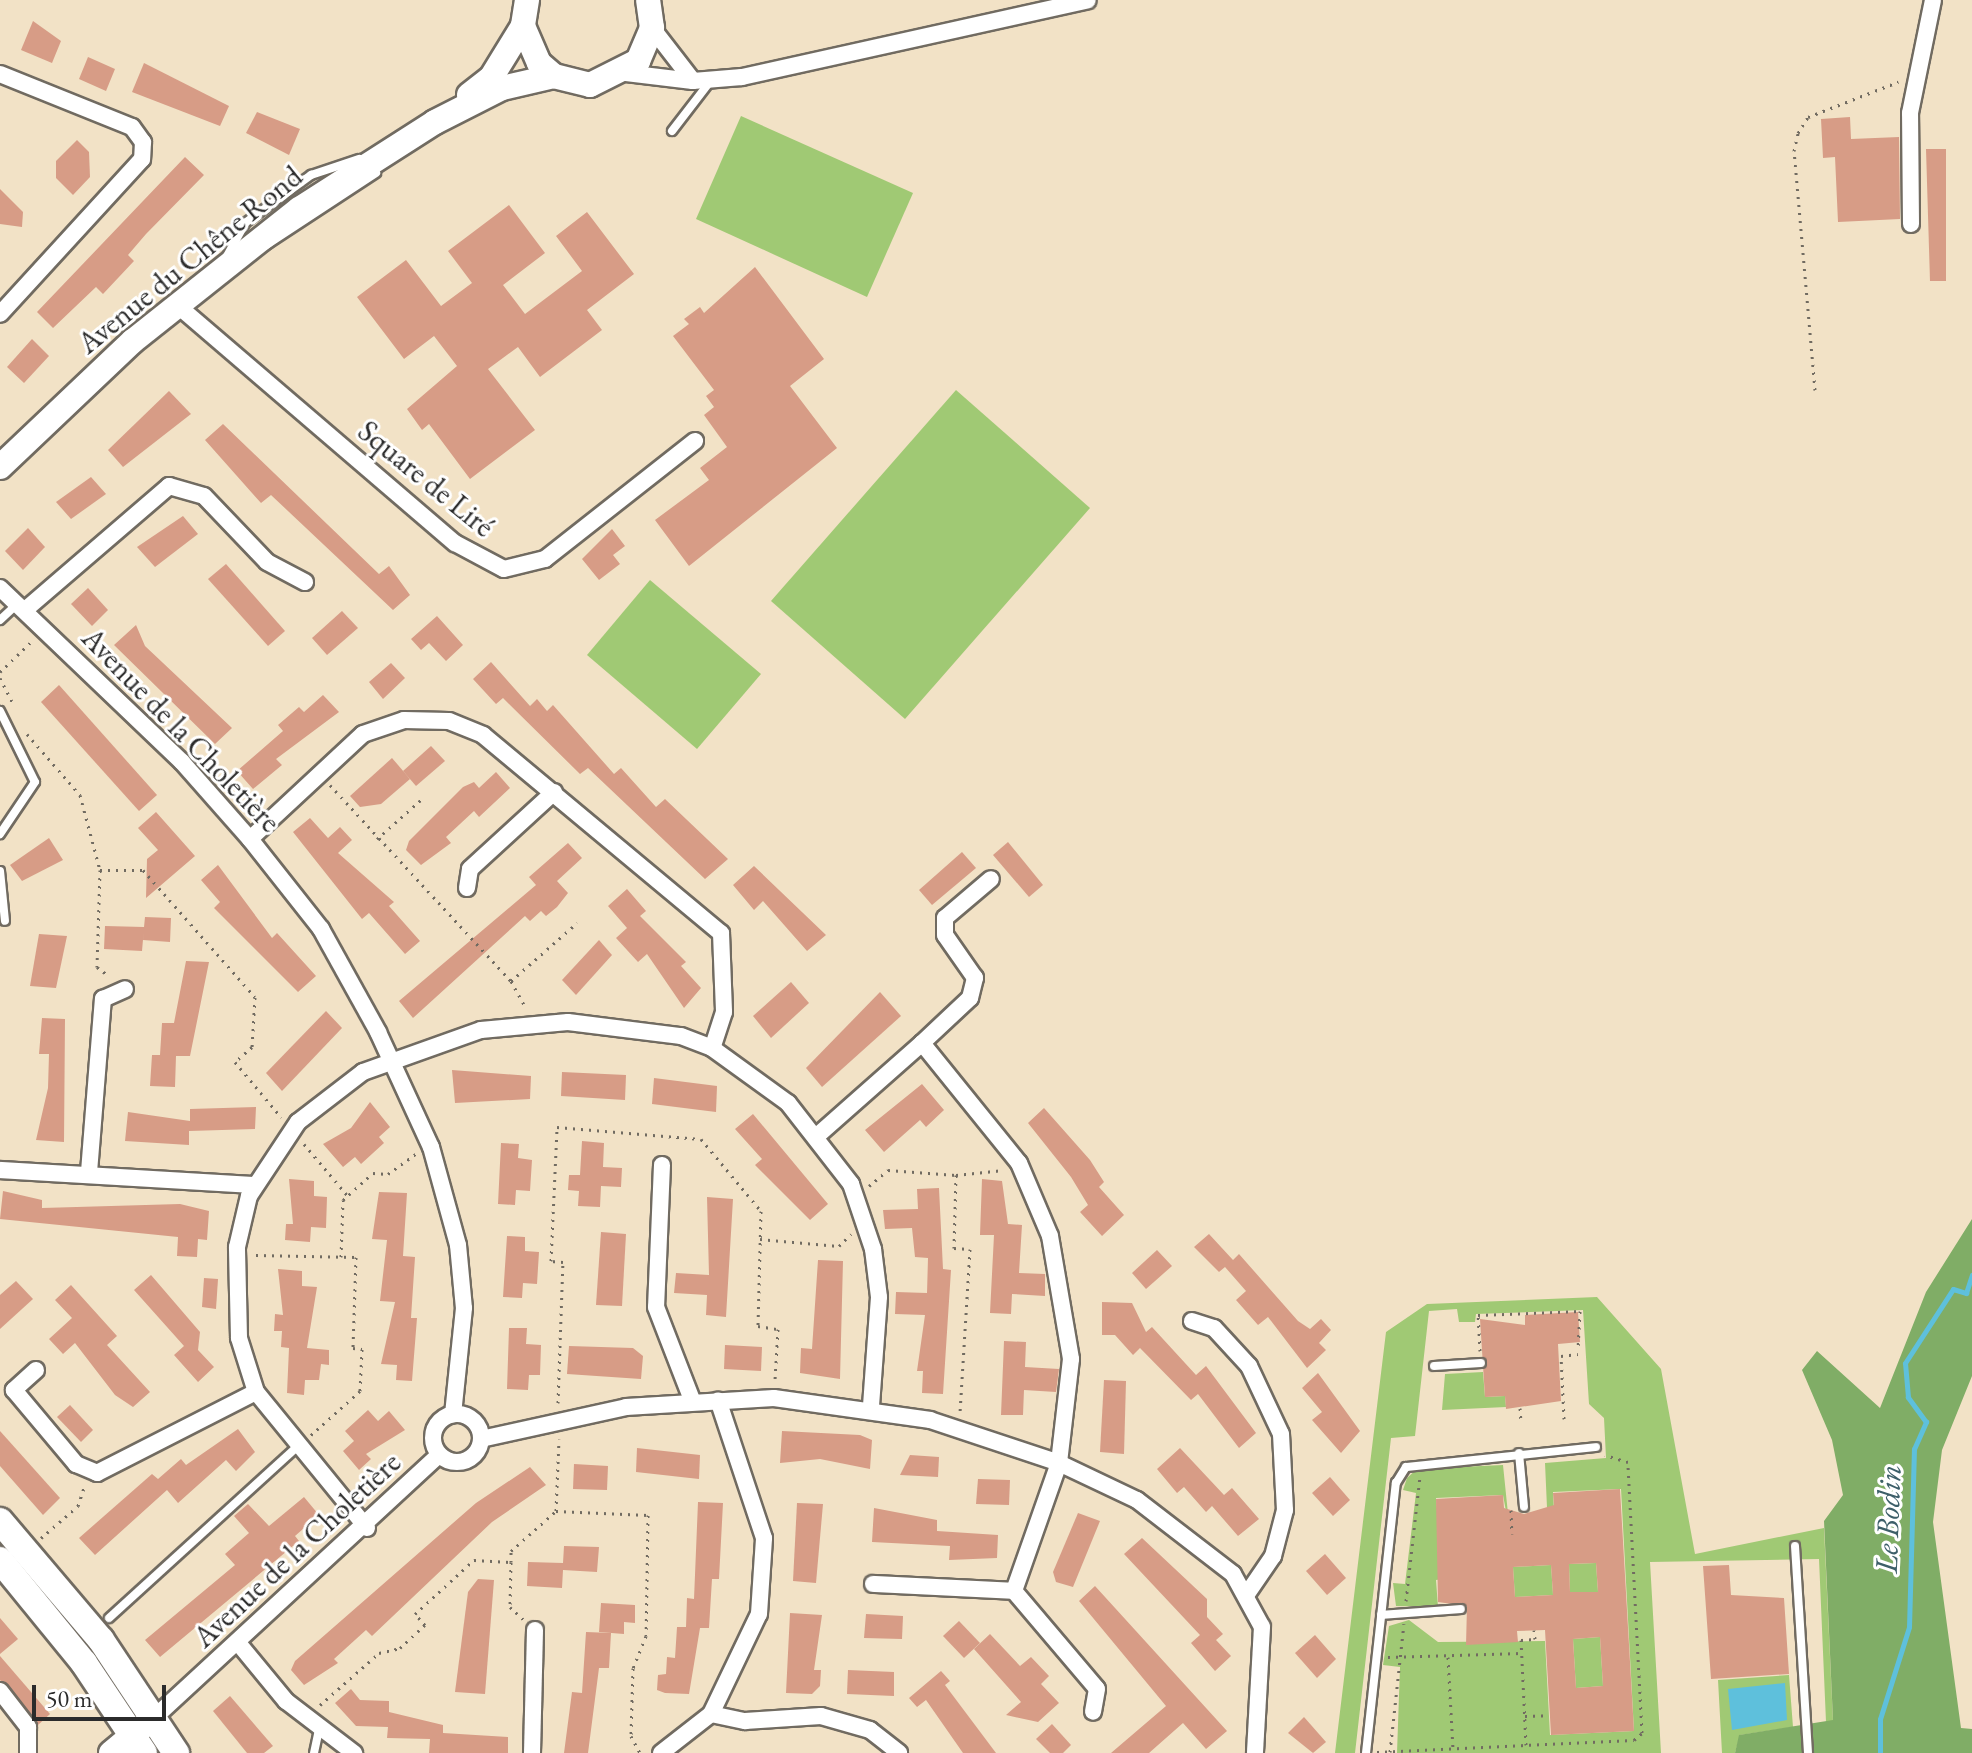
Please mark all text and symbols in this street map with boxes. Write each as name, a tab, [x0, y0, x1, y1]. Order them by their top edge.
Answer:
street label: Avenue du Chêne Rond	[71, 158, 309, 362]
street label: Square de Liré	[351, 413, 501, 545]
street label: Avenue de la Choletière	[74, 620, 288, 840]
street label: Avenue de la Choletière	[186, 1445, 408, 1655]
water label: Le Bodin	[1867, 1464, 1909, 1574]
scale bar	[36, 1669, 170, 1719]
text: 50 m	[46, 1683, 93, 1714]

